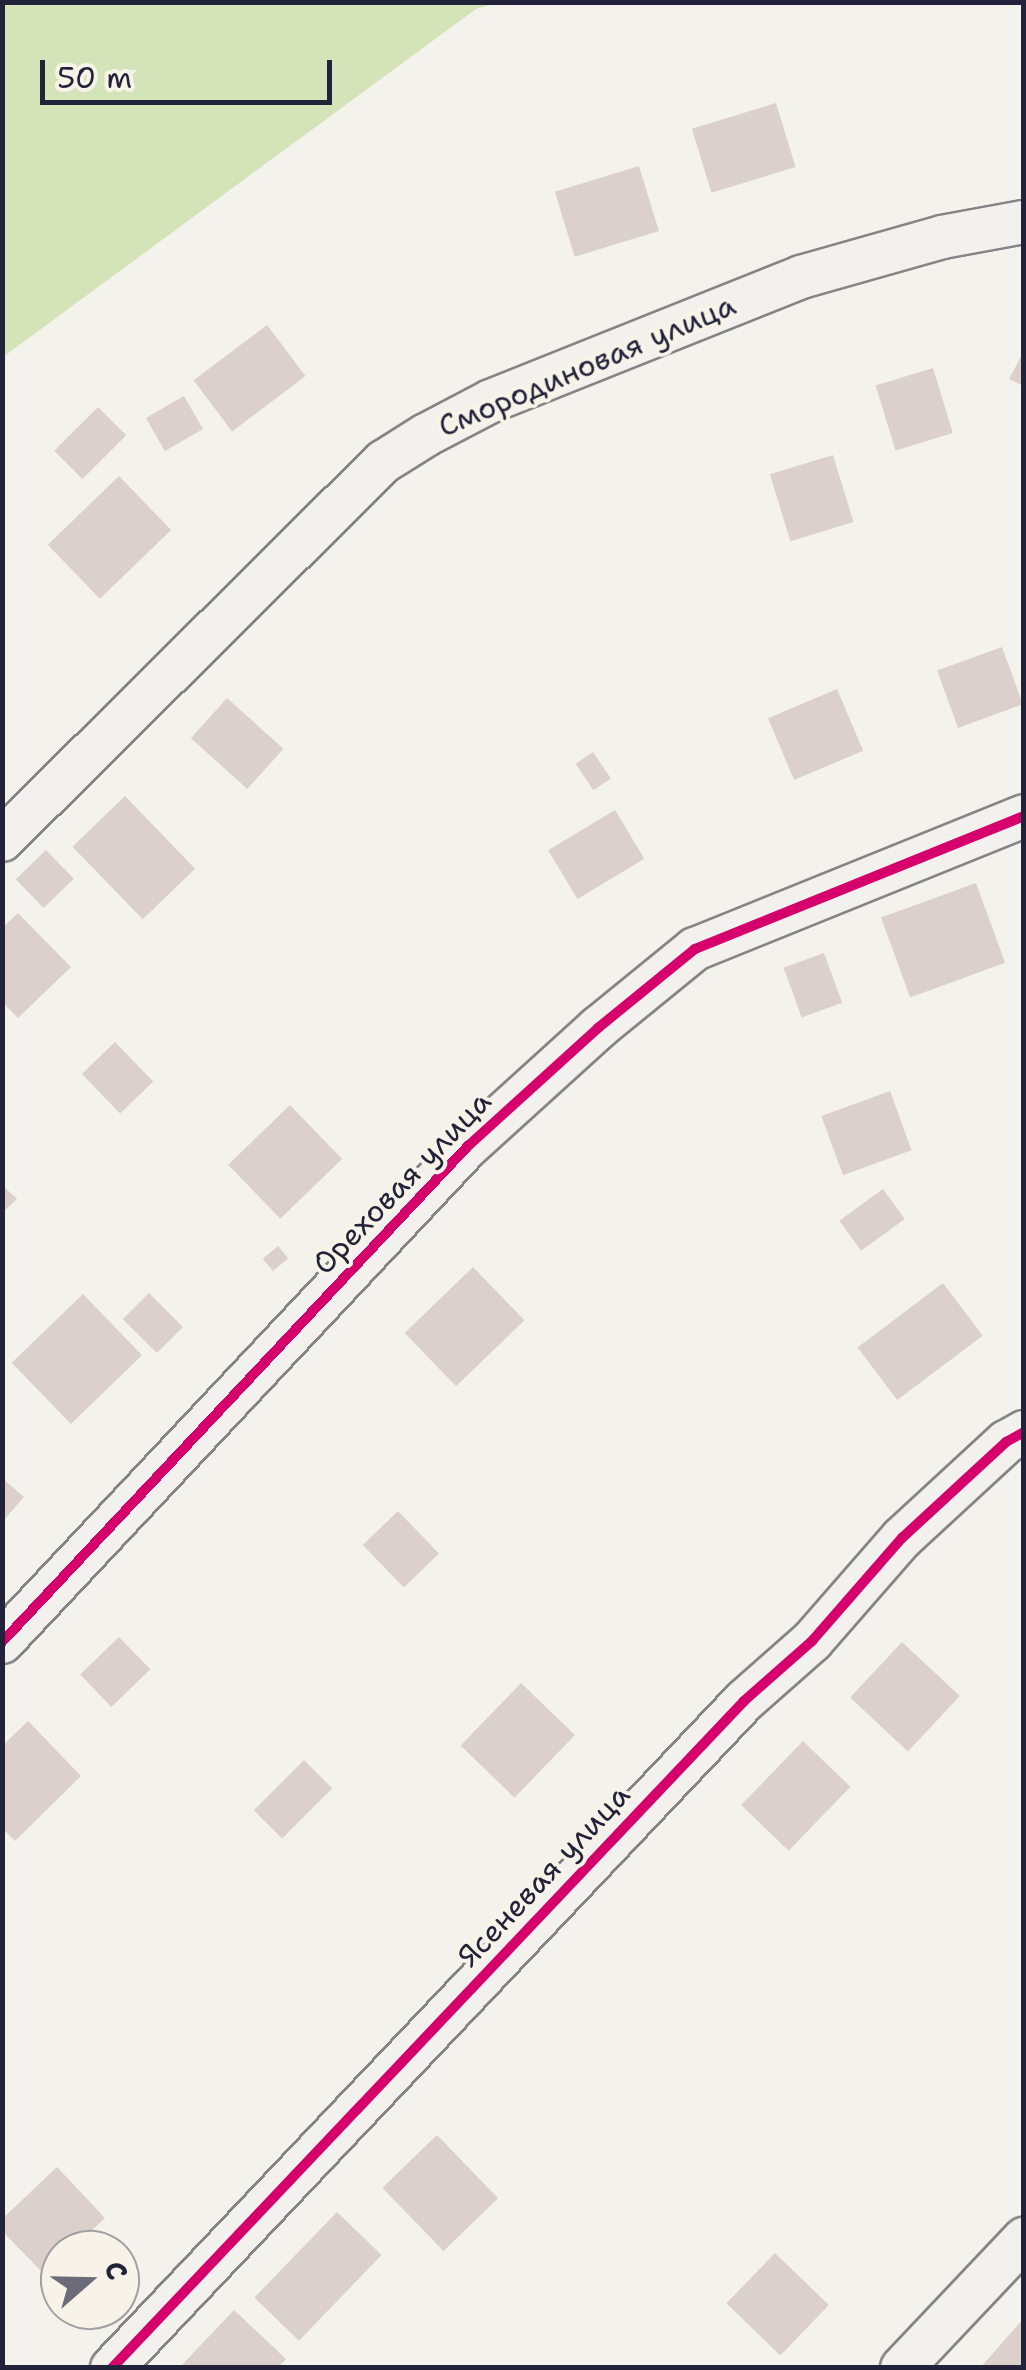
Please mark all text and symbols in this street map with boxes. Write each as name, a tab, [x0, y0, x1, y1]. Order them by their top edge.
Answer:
scale bar	[45, 40, 338, 102]
text: 50 m	[57, 57, 132, 98]
street label: Смородиновая улица	[433, 287, 741, 445]
street label: Ореховая улица	[305, 1084, 499, 1282]
street label: Ясеневая улица	[450, 1778, 638, 1974]
north arrow	[40, 2230, 140, 2330]
text: С	[96, 2256, 137, 2285]

